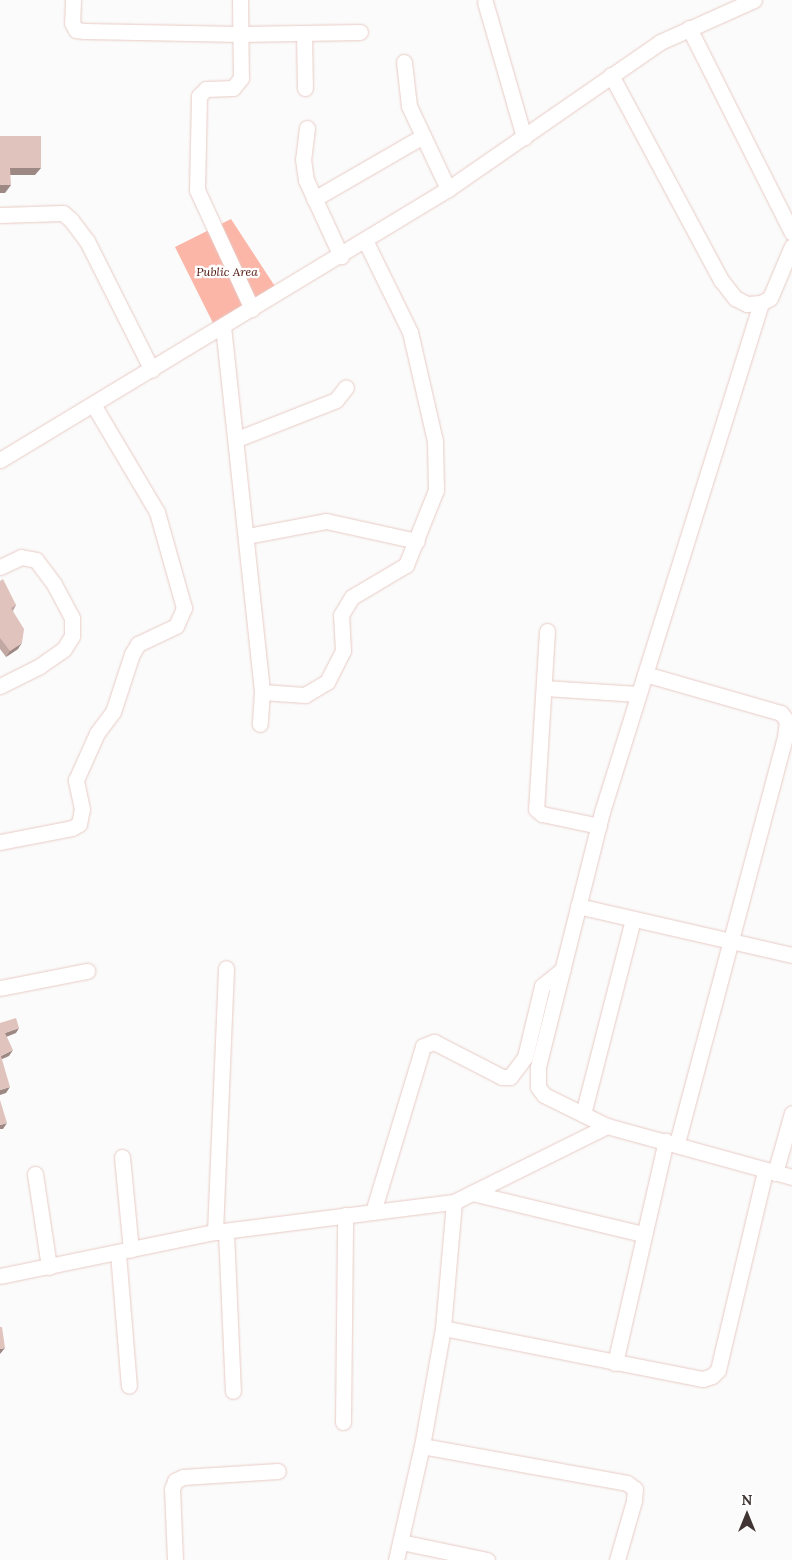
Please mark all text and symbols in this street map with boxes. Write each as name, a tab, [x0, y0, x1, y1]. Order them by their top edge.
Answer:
park label: Public Area	[196, 265, 258, 279]
north arrow	[722, 1490, 772, 1540]
text: N	[742, 1491, 752, 1509]

